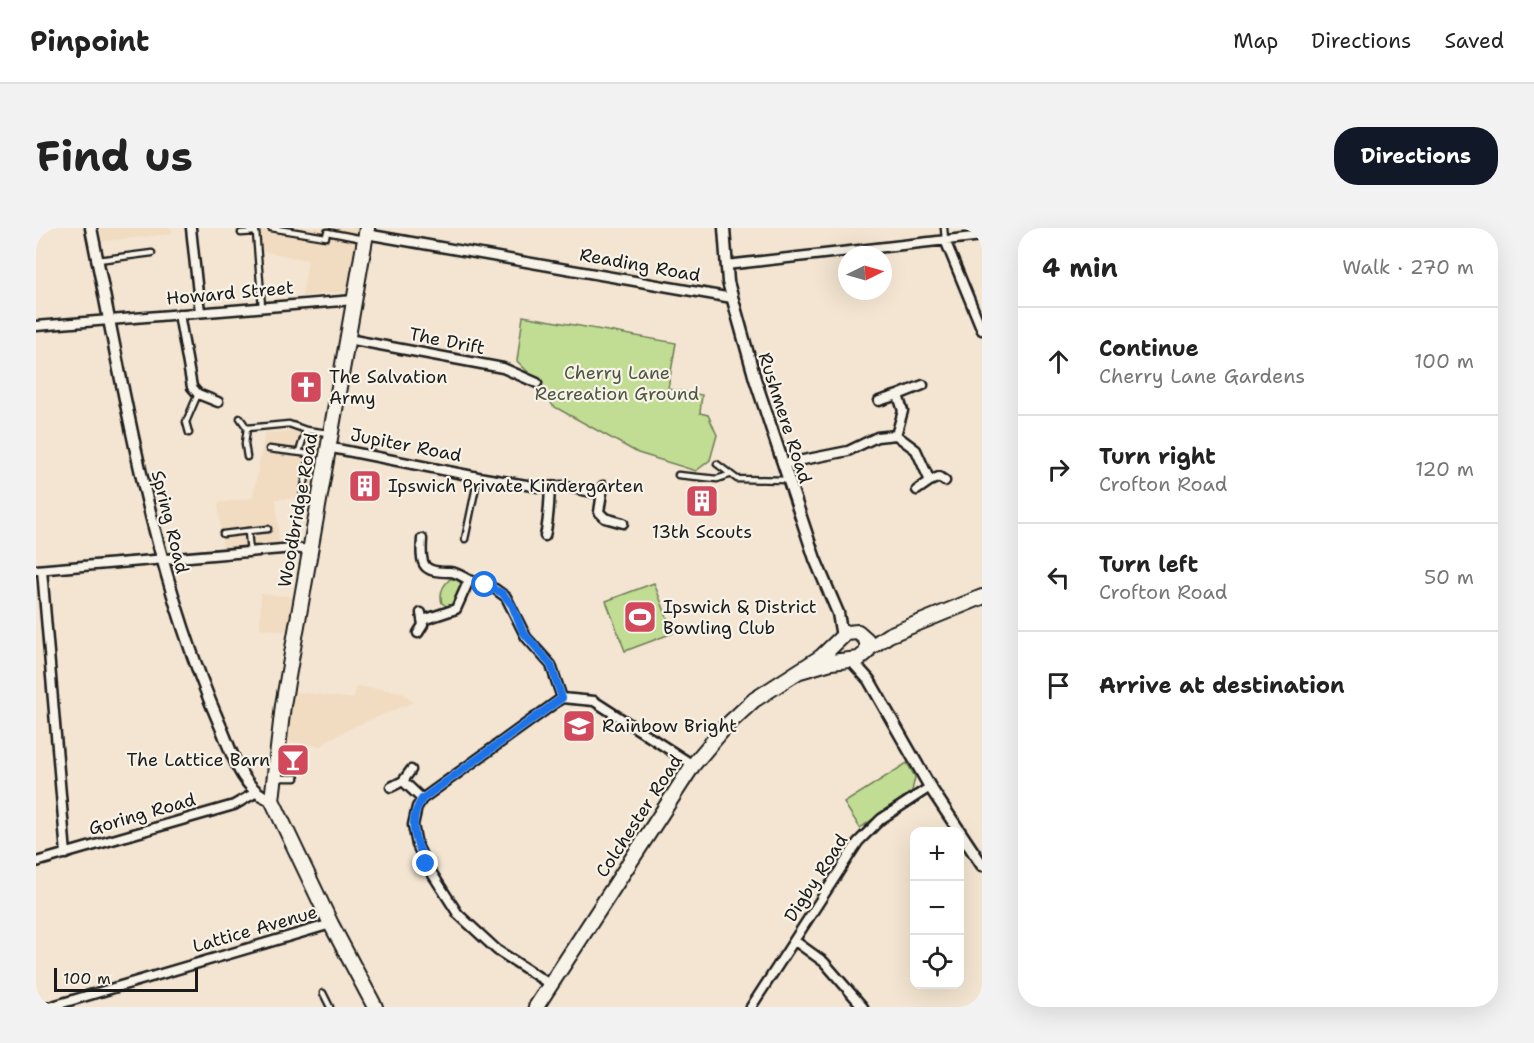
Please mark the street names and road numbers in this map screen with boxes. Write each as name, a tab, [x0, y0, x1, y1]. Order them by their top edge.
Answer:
street label: Reading Road	[578, 243, 702, 287]
street label: Howard Street	[165, 275, 295, 311]
street label: The Drift	[407, 322, 487, 360]
street label: Rushmere Road	[753, 350, 817, 486]
street label: Jupiter Road	[348, 422, 464, 468]
street label: Woodbridge Road	[273, 431, 323, 589]
street label: Spring Road	[146, 468, 194, 576]
street label: Colchester Road	[590, 750, 688, 882]
street label: Goring Road	[86, 787, 198, 841]
street label: Digby Road	[779, 829, 853, 927]
street label: Lattice Avenue	[190, 900, 320, 958]

